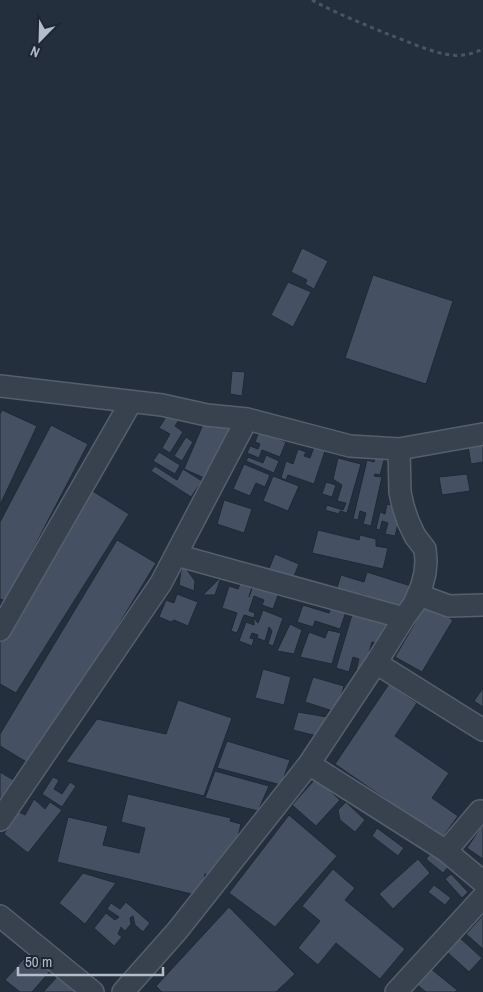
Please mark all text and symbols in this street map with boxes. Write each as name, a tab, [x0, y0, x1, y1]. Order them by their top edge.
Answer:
north arrow	[15, 15, 65, 65]
text: N	[28, 42, 42, 62]
scale bar	[18, 944, 162, 976]
text: 50 m	[25, 951, 52, 972]

